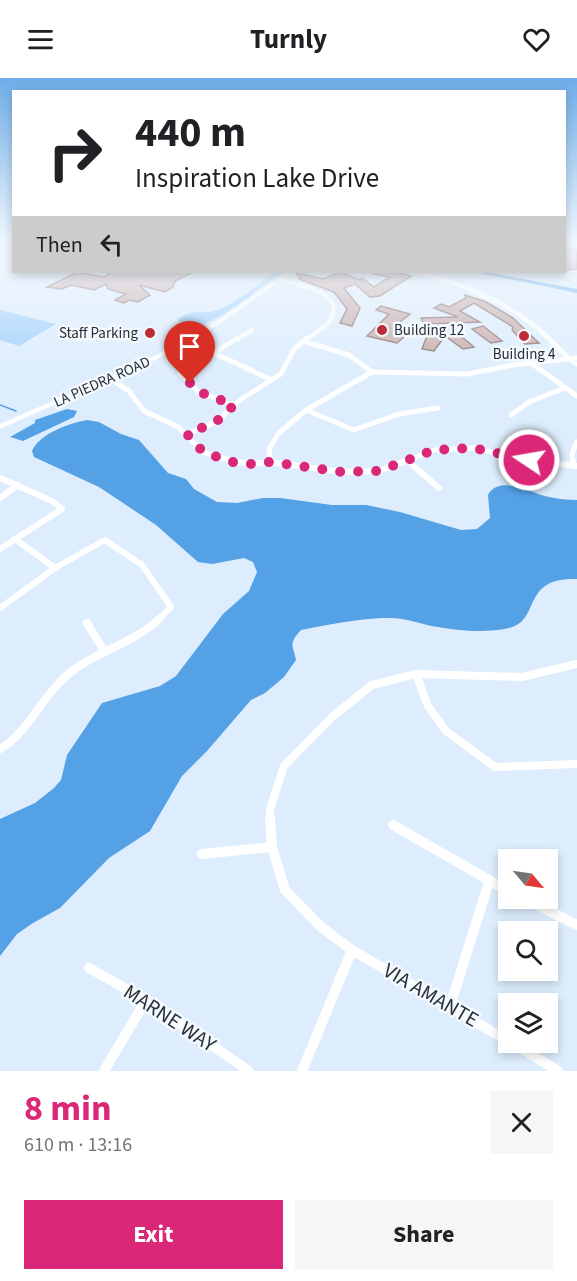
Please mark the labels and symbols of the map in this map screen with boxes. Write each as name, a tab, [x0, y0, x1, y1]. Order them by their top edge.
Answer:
place label: Building 12	[394, 320, 464, 341]
pin	[164, 321, 215, 383]
place label: Staff Parking	[59, 323, 138, 344]
marker: Building 12	[375, 323, 389, 337]
marker: Staff Parking	[143, 326, 157, 340]
marker: Building 4	[517, 329, 531, 343]
place label: Building 4	[493, 344, 556, 365]
street label: LA PIEDRA ROAD	[51, 351, 153, 413]
position arrow	[497, 428, 561, 492]
north arrow	[498, 849, 558, 909]
street label: VIA AMANTE	[378, 956, 484, 1034]
street label: MARNE WAY	[118, 977, 223, 1060]

